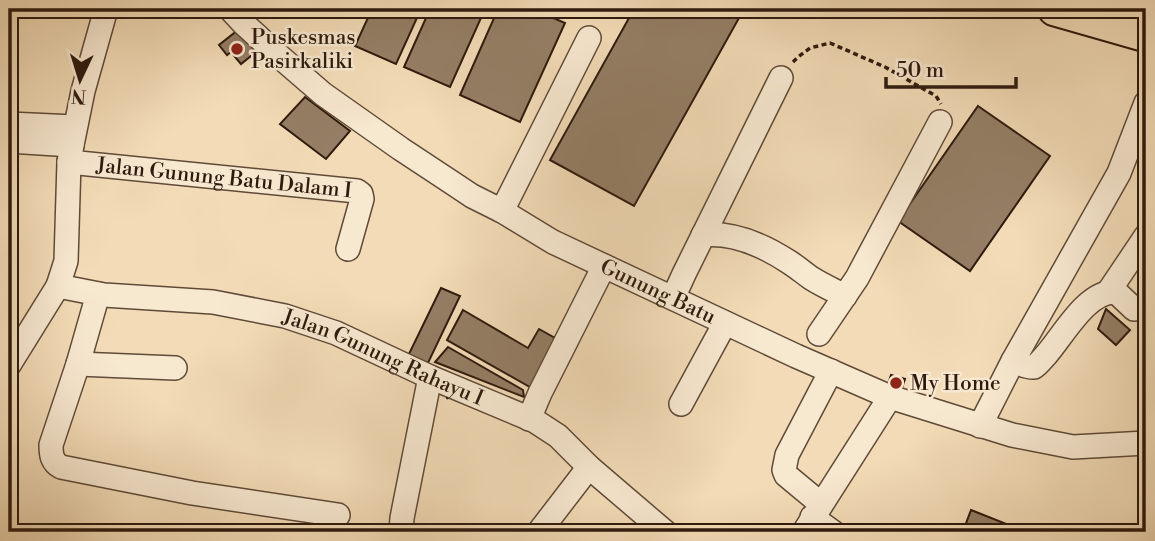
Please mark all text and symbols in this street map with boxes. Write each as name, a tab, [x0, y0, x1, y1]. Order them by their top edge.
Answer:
place label: Puskesmas Pasirkaliki	[251, 25, 356, 75]
marker: Puskesmas Pasirkaliki	[229, 41, 245, 57]
north arrow	[46, 46, 116, 116]
scale bar	[886, 46, 1015, 90]
text: 50 m	[896, 58, 944, 84]
text: N	[71, 83, 87, 108]
street label: Jalan Gunung Batu Dalam I	[94, 153, 353, 204]
street label: Gunung Batu	[596, 254, 720, 330]
street label: Jalan Gunung Rahayu I	[278, 304, 487, 412]
place label: My Home	[910, 371, 1001, 397]
marker: My Home	[888, 375, 904, 391]

